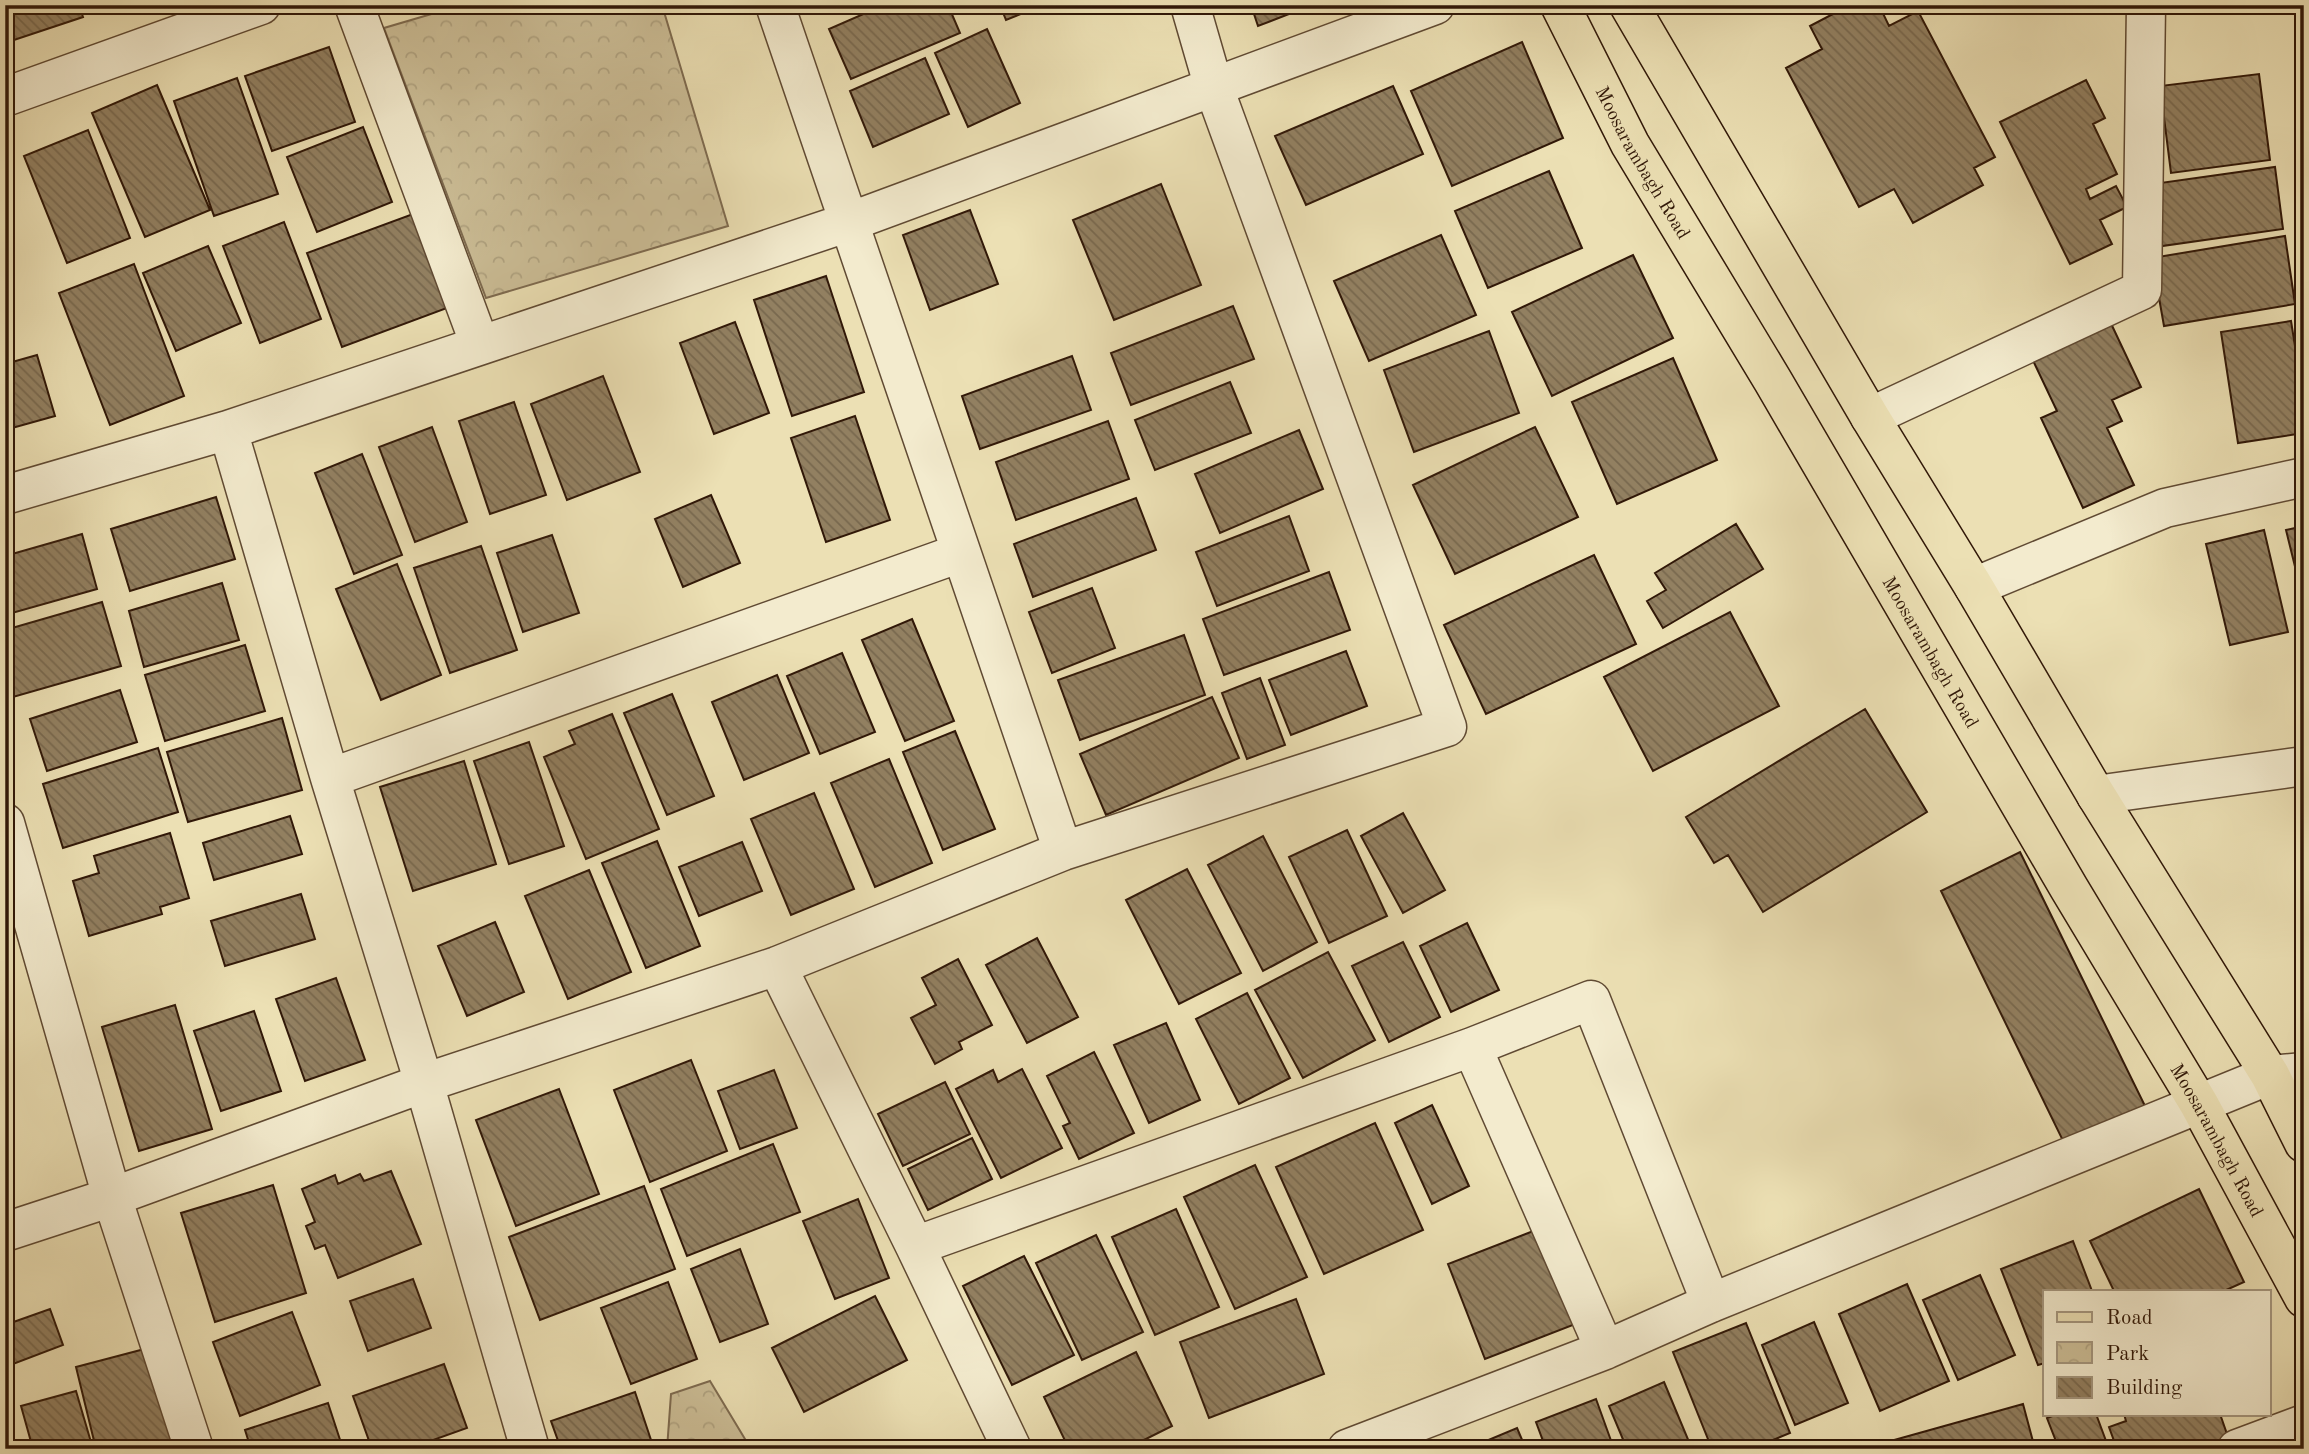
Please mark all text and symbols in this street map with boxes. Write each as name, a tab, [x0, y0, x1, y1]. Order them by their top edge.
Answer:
street label: Moosarambagh Road	[1591, 84, 1692, 243]
street label: Moosarambagh Road	[1877, 574, 1981, 732]
street label: Moosarambagh Road	[2165, 1061, 2265, 1221]
legend	[2043, 1290, 2270, 1416]
text: Road	[2106, 1308, 2153, 1329]
text: Park	[2106, 1344, 2149, 1365]
text: Building	[2106, 1378, 2183, 1399]

